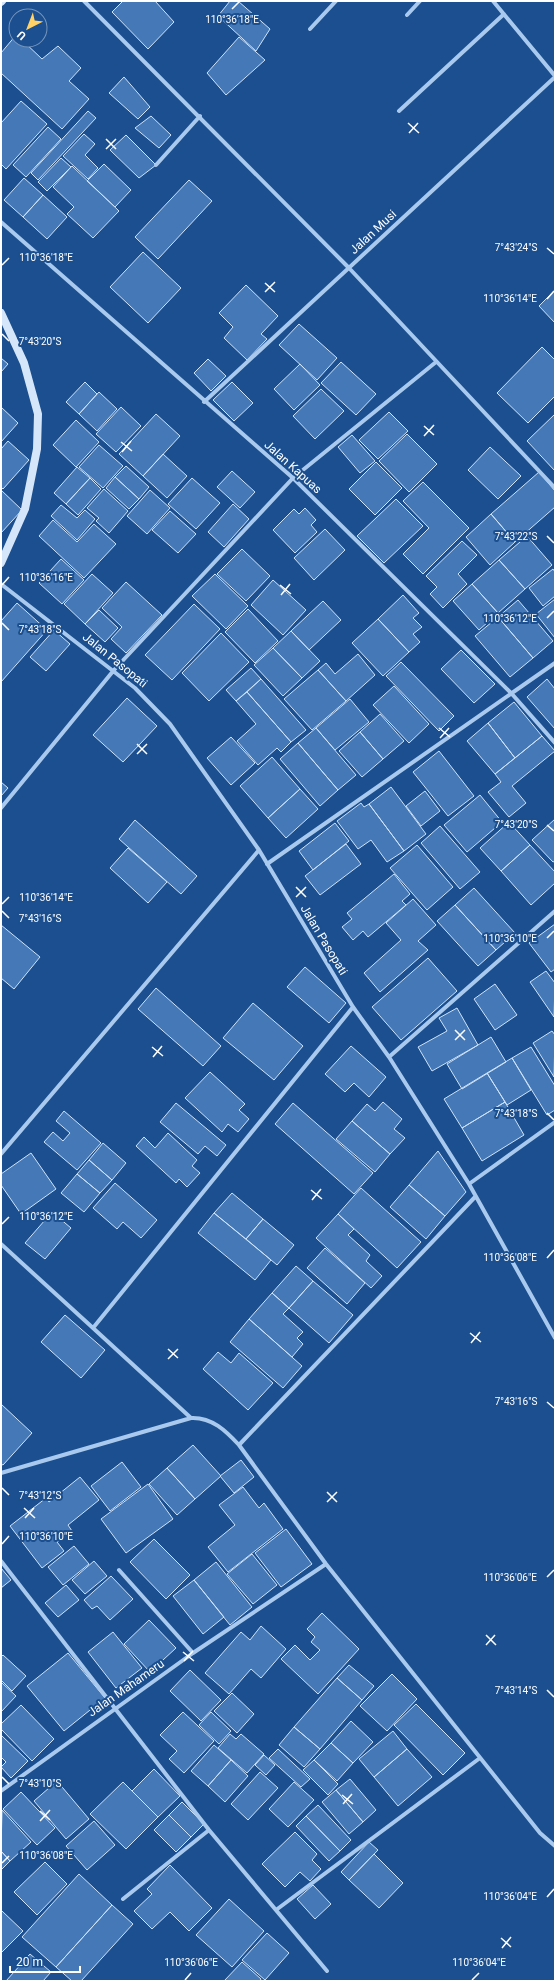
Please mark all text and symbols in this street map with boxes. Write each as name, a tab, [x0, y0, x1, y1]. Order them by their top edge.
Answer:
north arrow	[8, 8, 48, 48]
text: 110°36'18"E	[205, 14, 259, 25]
text: U	[15, 28, 29, 42]
street label: Jalan Musi	[347, 207, 399, 257]
text: 7°43'24"S	[495, 242, 537, 253]
text: 110°36'18"E	[19, 252, 73, 263]
text: 110°36'14"E	[483, 293, 537, 304]
text: 7°43'20"S	[19, 336, 61, 347]
street label: Jalan Kapuas	[261, 438, 325, 496]
text: 7°43'22"S	[495, 531, 537, 542]
text: 110°36'16"E	[19, 572, 73, 583]
text: 110°36'12"E	[483, 613, 537, 624]
text: 7°43'18"S	[19, 624, 61, 635]
street label: Jalan Pasopati	[80, 630, 150, 690]
text: 7°43'20"S	[495, 819, 537, 830]
text: 110°36'14"E	[19, 892, 73, 903]
street label: Jalan Pasopati	[298, 902, 350, 978]
text: 7°43'16"S	[19, 913, 61, 924]
text: 110°36'10"E	[483, 933, 537, 944]
text: 7°43'18"S	[495, 1108, 537, 1119]
text: 110°36'12"E	[19, 1211, 73, 1222]
text: 110°36'08"E	[483, 1252, 537, 1263]
text: 7°43'16"S	[495, 1396, 537, 1407]
text: 7°43'12"S	[19, 1490, 61, 1501]
text: 110°36'10"E	[19, 1531, 73, 1542]
text: 110°36'06"E	[483, 1572, 537, 1583]
street label: Jalan Mahameru	[85, 1656, 167, 1720]
text: 7°43'14"S	[495, 1685, 537, 1696]
text: 7°43'10"S	[19, 1778, 61, 1789]
text: 110°36'08"E	[19, 1850, 73, 1861]
text: 110°36'04"E	[483, 1891, 537, 1902]
scale bar	[10, 1948, 80, 1974]
text: 20 m	[16, 1955, 43, 1969]
text: 110°36'06"E	[164, 1957, 218, 1968]
text: 110°36'04"E	[452, 1957, 506, 1968]

